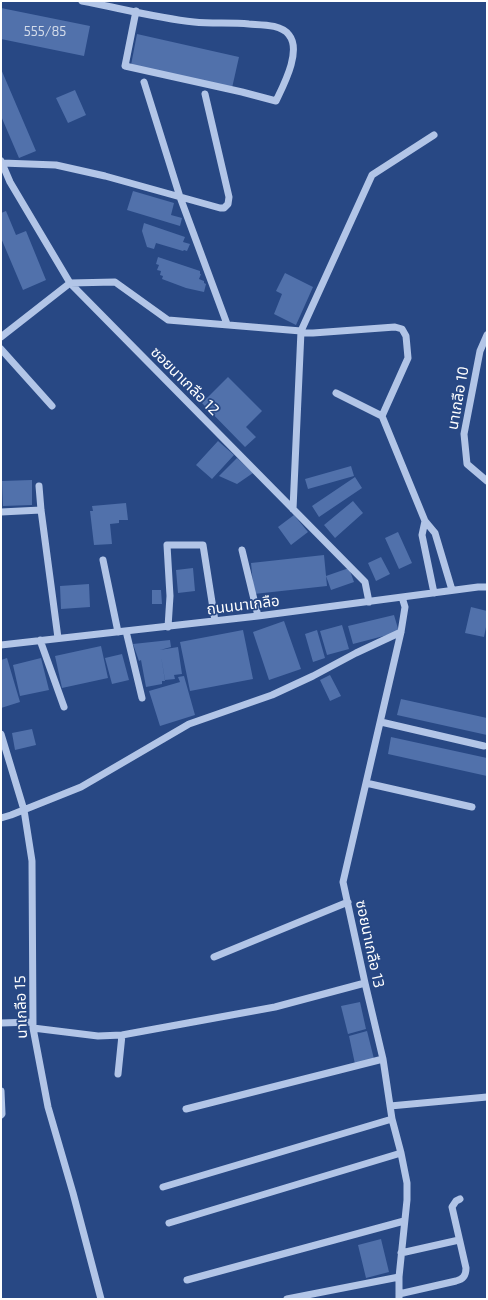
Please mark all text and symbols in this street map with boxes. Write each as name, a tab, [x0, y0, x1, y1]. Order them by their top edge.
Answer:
house number: 555/85	[24, 24, 66, 40]
street label: ซอยนาเกลือ 12	[147, 343, 223, 419]
street label: นาเกลือ 10	[444, 365, 472, 431]
street label: ถนนนาเกลือ	[206, 592, 280, 618]
street label: ซอยนาเกลือ 13	[352, 898, 388, 990]
street label: นาเกลือ 15	[11, 975, 31, 1039]

